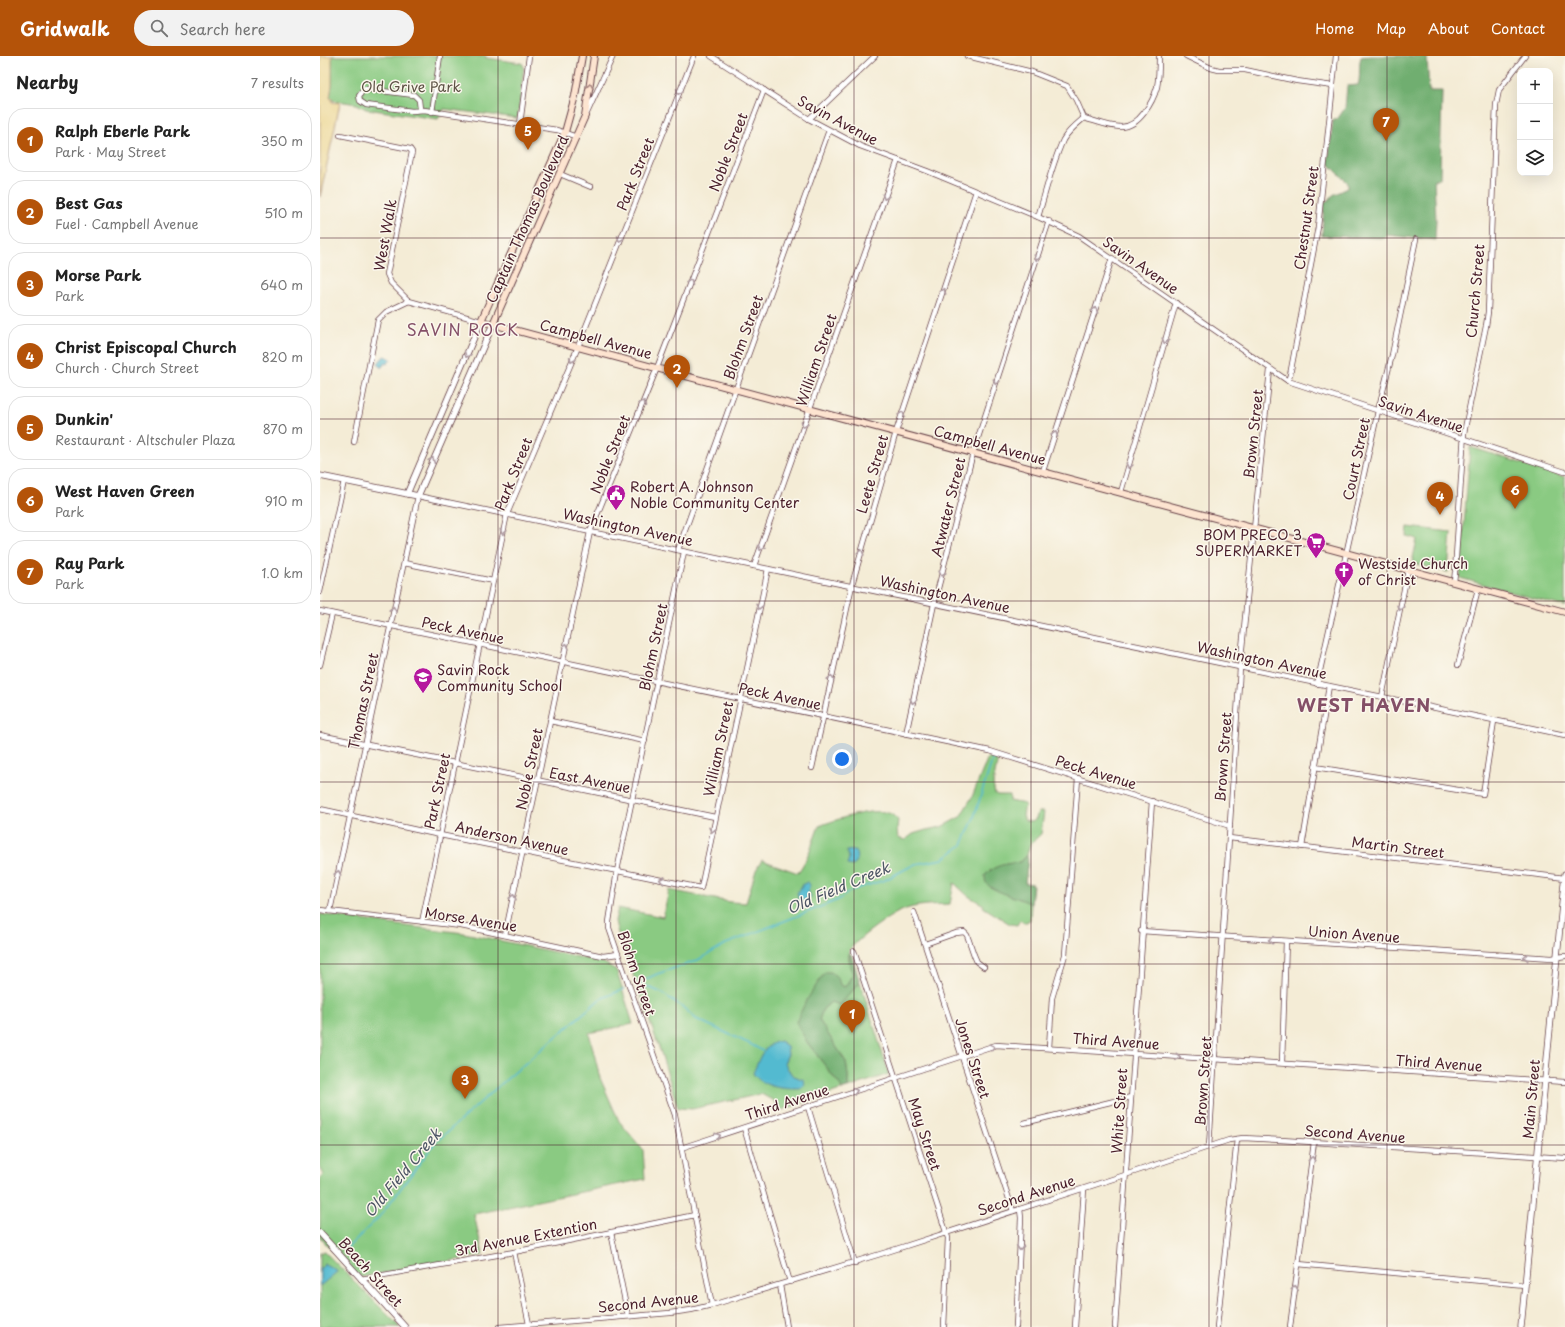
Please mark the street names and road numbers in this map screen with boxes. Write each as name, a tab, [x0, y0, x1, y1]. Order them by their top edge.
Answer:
street label: Savin Avenue	[794, 90, 882, 150]
street label: Noble Street	[703, 109, 753, 195]
street label: Captain Thomas Boulevard	[480, 131, 574, 306]
street label: Park Street	[611, 134, 659, 214]
street label: Chestnut Street	[1288, 164, 1324, 271]
street label: West Walk	[368, 197, 402, 273]
street label: Savin Avenue	[1099, 231, 1184, 299]
street label: Church Street	[1460, 243, 1490, 339]
street label: Blohm Street	[718, 291, 768, 382]
street label: William Street	[790, 310, 842, 409]
street label: Campbell Avenue	[538, 314, 655, 364]
street label: Brown Street	[1238, 388, 1268, 480]
street label: Savin Avenue	[1376, 390, 1467, 438]
street label: Noble Street	[585, 411, 635, 497]
street label: Court Street	[1337, 415, 1375, 502]
street label: Campbell Avenue	[932, 420, 1049, 470]
street label: Leete Street	[851, 432, 893, 516]
street label: Park Street	[489, 434, 537, 514]
street label: Atwater Street	[925, 455, 971, 559]
street label: Washington Avenue	[561, 503, 695, 551]
street label: Washington Avenue	[878, 570, 1012, 618]
street label: Blohm Street	[633, 601, 673, 693]
street label: Peck Avenue	[420, 611, 507, 649]
street label: Washington Avenue	[1195, 636, 1329, 684]
street label: Thomas Street	[343, 650, 384, 751]
street label: Peck Avenue	[737, 677, 824, 715]
street label: William Street	[698, 699, 738, 799]
street label: Brown Street	[1209, 711, 1237, 803]
street label: Noble Street	[510, 726, 548, 812]
street label: Peck Avenue	[1053, 750, 1140, 794]
street label: Park Street	[419, 751, 455, 831]
street label: East Avenue	[548, 762, 633, 798]
street label: Anderson Avenue	[453, 816, 571, 860]
street label: Martin Street	[1350, 831, 1446, 863]
street label: Morse Avenue	[423, 901, 519, 937]
street label: Union Avenue	[1307, 920, 1401, 948]
street label: Blohm Street	[613, 928, 662, 1019]
street label: Jones Street	[950, 1015, 996, 1102]
street label: Third Avenue	[1072, 1027, 1161, 1055]
street label: Brown Street	[1189, 1035, 1217, 1127]
street label: Third Avenue	[1395, 1049, 1484, 1077]
street label: Main Street	[1517, 1058, 1545, 1140]
street label: White Street	[1106, 1067, 1132, 1154]
street label: Third Avenue	[742, 1078, 832, 1125]
street label: May Street	[903, 1095, 947, 1173]
street label: Second Avenue	[1304, 1120, 1407, 1148]
street label: Second Avenue	[975, 1169, 1078, 1221]
street label: 3rd Avenue Extention	[453, 1213, 599, 1261]
street label: Beach Street	[334, 1233, 408, 1312]
street label: Second Avenue	[597, 1286, 700, 1318]

